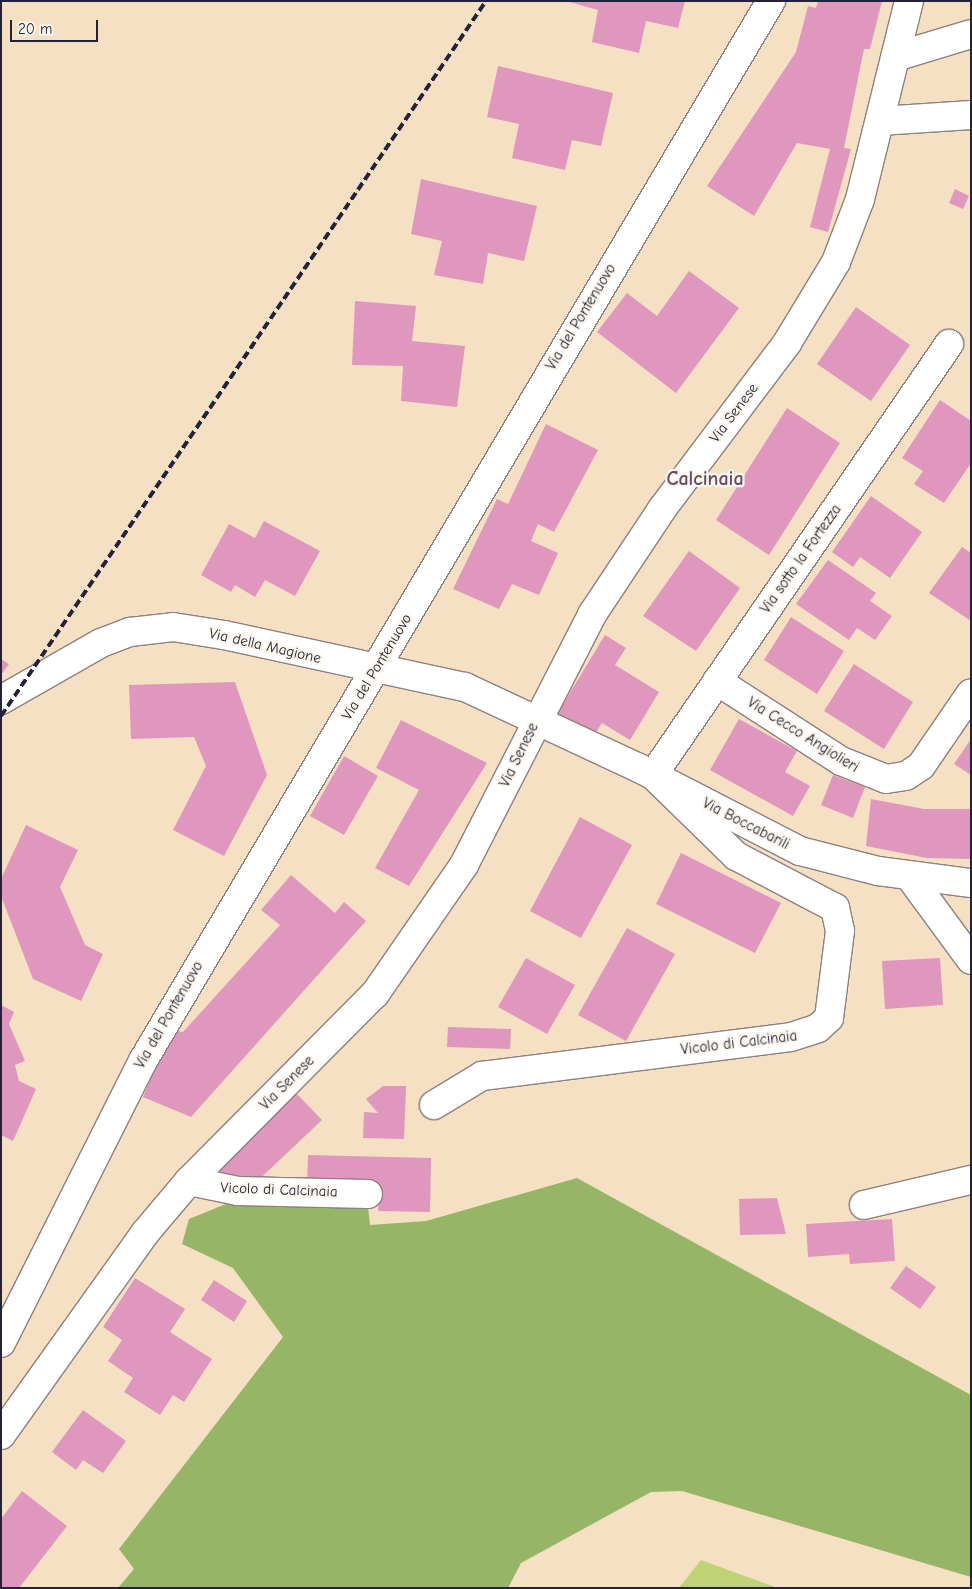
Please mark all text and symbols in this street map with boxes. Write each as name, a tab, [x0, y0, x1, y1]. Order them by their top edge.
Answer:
scale bar	[12, 10, 100, 42]
text: 20 m	[18, 20, 52, 38]
street label: Via del Pontenuovo	[542, 261, 620, 373]
street label: Via Senese	[706, 380, 762, 446]
district label: Calcinaia	[666, 466, 744, 490]
street label: Via sotto la Fortezza	[757, 501, 845, 617]
street label: Via del Pontenuovo	[338, 611, 416, 723]
street label: Via della Magione	[207, 624, 323, 668]
street label: Via Cecco Angiolieri	[744, 693, 862, 777]
street label: Via Senese	[496, 720, 542, 790]
street label: Via Boccabarili	[699, 794, 793, 854]
street label: Via del Pontenuovo	[131, 958, 207, 1072]
street label: Vicolo di Calcinaia	[680, 1027, 798, 1059]
street label: Via Senese	[256, 1052, 318, 1114]
street label: Vicolo di Calcinaia	[220, 1179, 338, 1201]

